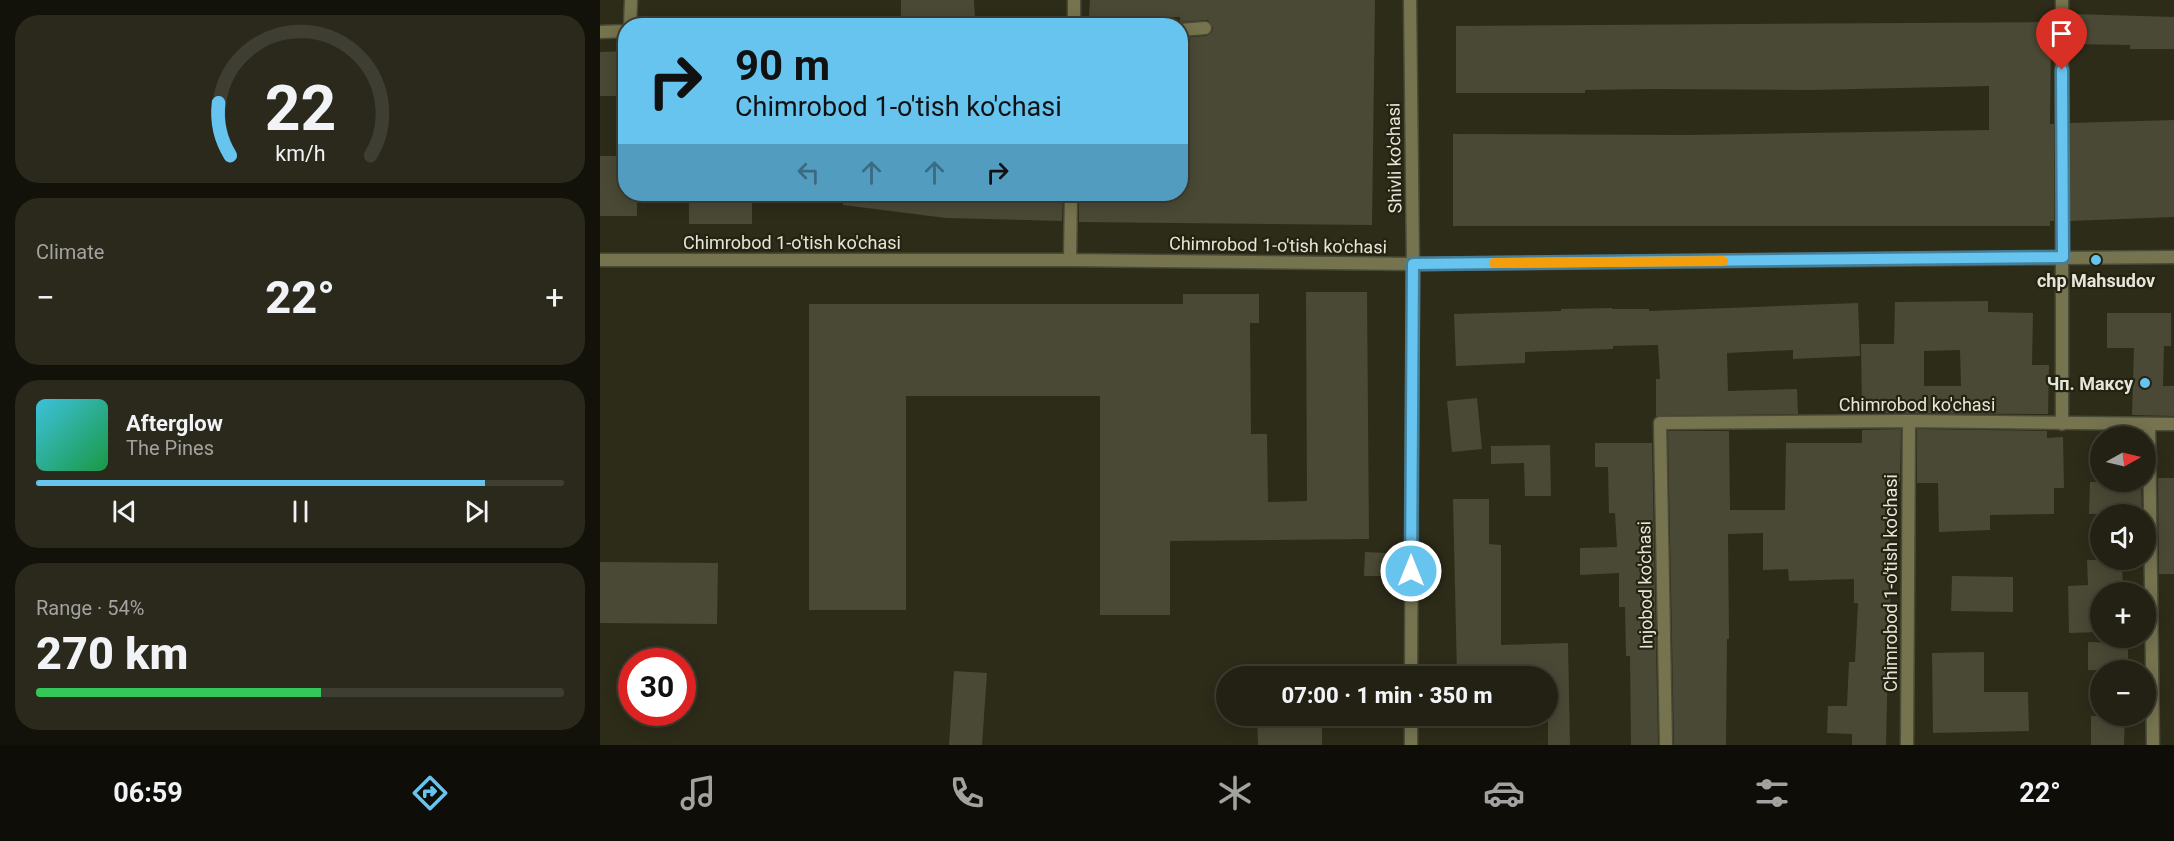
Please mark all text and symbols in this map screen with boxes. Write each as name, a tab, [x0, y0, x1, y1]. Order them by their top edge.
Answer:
pin	[2036, 8, 2087, 70]
icon: arrive	[2045, 17, 2078, 50]
text: 90 m	[735, 41, 830, 90]
icon: right	[636, 42, 714, 120]
text: 22	[264, 72, 336, 145]
text: Chimrobod 1-o'tish ko'chasi	[735, 91, 1062, 123]
street label: Shivli ko'chasi	[1383, 103, 1405, 213]
text: km/h	[275, 141, 325, 166]
icon: left	[792, 156, 825, 189]
icon: ahead	[855, 156, 888, 189]
icon: ahead	[918, 156, 951, 189]
icon: right	[981, 156, 1014, 189]
street label: Chimrobod 1-o'tish ko'chasi	[683, 232, 901, 253]
street label: Chimrobod 1-o'tish ko'chasi	[1169, 233, 1387, 257]
text: Climate	[36, 240, 104, 264]
marker: chp Mahsudov	[2089, 253, 2103, 267]
place label: chp Mahsudov	[2037, 270, 2155, 291]
text: 22°	[265, 271, 335, 324]
text: −	[36, 278, 55, 317]
text: +	[545, 278, 564, 317]
place label: Чп. Максу	[2047, 373, 2134, 394]
marker: Чп. Максу	[2138, 376, 2152, 390]
street label: Chimrobod ko'chasi	[1839, 394, 1995, 415]
text: Afterglow	[126, 411, 223, 436]
north arrow	[2090, 426, 2156, 492]
map controls	[2090, 426, 2156, 726]
text: The Pines	[126, 436, 214, 460]
street label: Chimrobod 1-o'tish ko'chasi	[1880, 474, 1901, 692]
icon: previous	[108, 495, 141, 528]
icon: pause	[284, 495, 317, 528]
icon: next	[460, 495, 493, 528]
button: sound	[2090, 504, 2156, 570]
street label: Injobod ko'chasi	[1633, 521, 1657, 649]
position arrow	[1379, 539, 1443, 603]
button: +	[2090, 582, 2156, 648]
text: Range · 54%	[36, 596, 144, 620]
text: 270 km	[36, 627, 188, 680]
speed limit sign: 30	[618, 648, 696, 726]
button: −	[2090, 660, 2156, 726]
text: 07:00 · 1 min · 350 m	[1282, 683, 1492, 708]
icon: directions	[409, 772, 451, 814]
icon: music	[677, 772, 719, 814]
icon: phone	[946, 772, 988, 814]
icon: climate	[1214, 772, 1256, 814]
icon: car	[1483, 772, 1525, 814]
icon: filters	[1751, 772, 1793, 814]
text: 06:59	[113, 777, 183, 809]
text: 22°	[2019, 777, 2061, 809]

